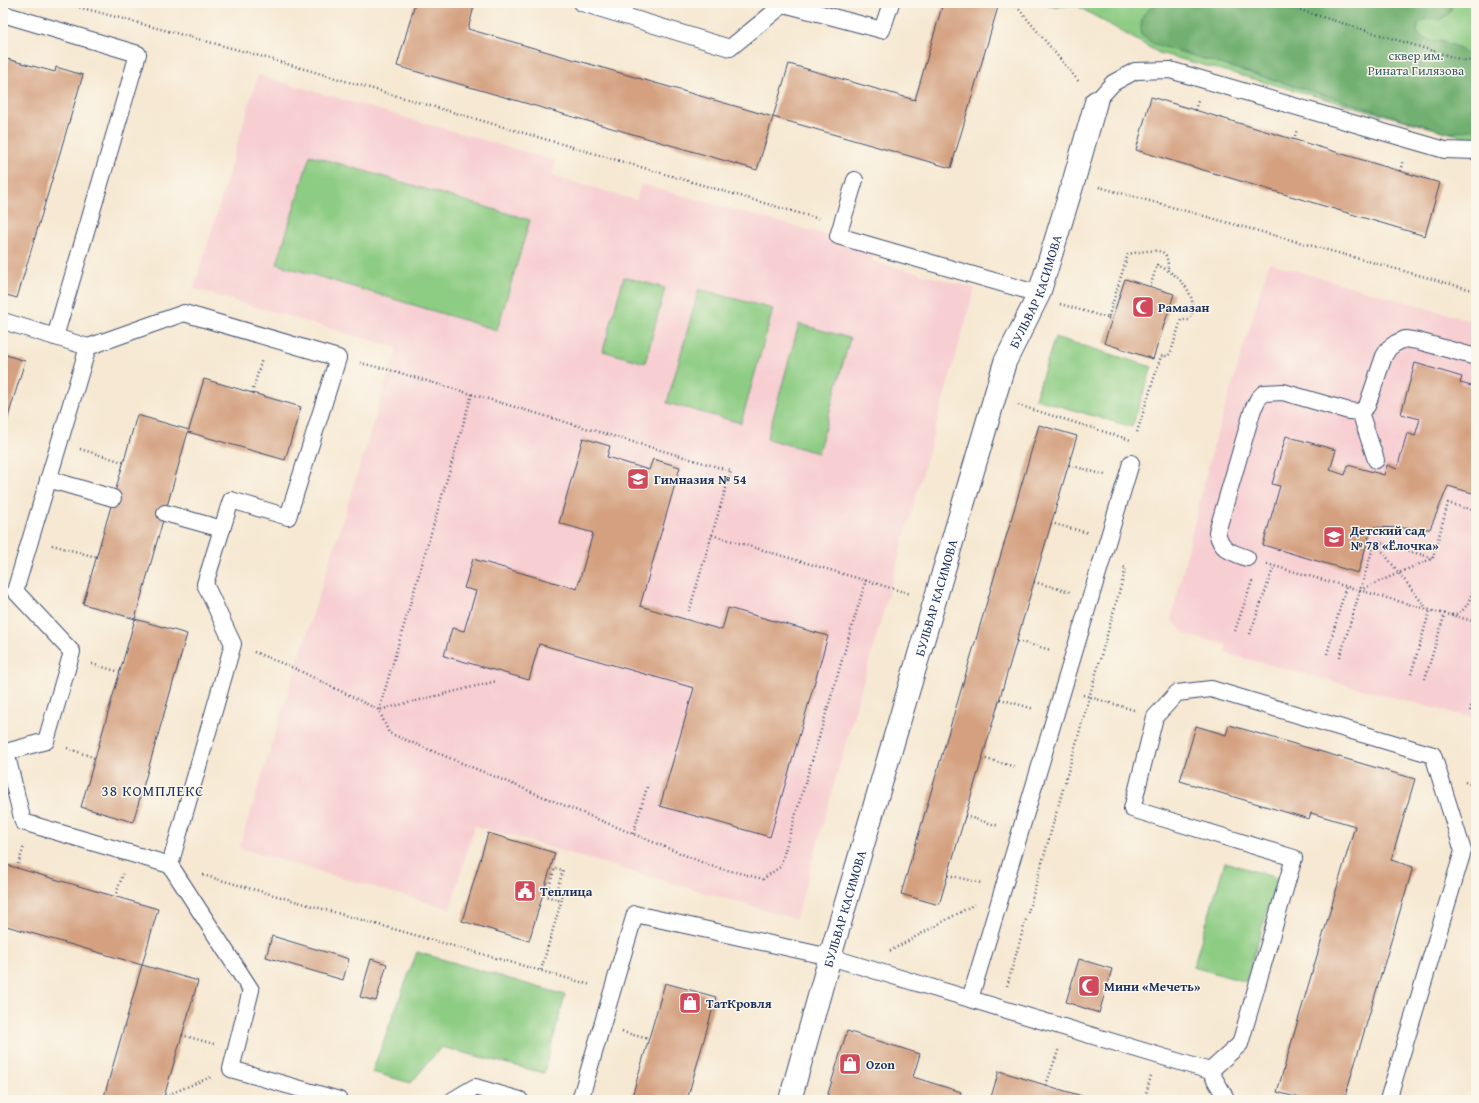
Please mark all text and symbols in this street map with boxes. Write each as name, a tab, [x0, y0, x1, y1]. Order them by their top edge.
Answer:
park label: сквер им. Рината Гилязова	[1368, 46, 1465, 80]
street label: БУЛЬВАР КАСИМОВА	[1004, 232, 1066, 351]
mosque icon: Рамазан	[1130, 294, 1156, 320]
place label: Рамазан	[1158, 298, 1210, 317]
school or university icon: Гимназия № 54	[625, 466, 651, 492]
place label: Гимназия № 54	[654, 470, 747, 489]
place label: Детский сад № 78 «Ёлочка»	[1349, 521, 1439, 555]
school or university icon: Детский сад № 78 «Ёлочка»	[1321, 524, 1347, 550]
street label: БУЛЬВАР КАСИМОВА	[909, 537, 962, 658]
district label: 38 КОМПЛЕКС	[102, 780, 205, 801]
street label: БУЛЬВАР КАСИМОВА	[818, 848, 870, 969]
public building icon: Теплица	[512, 878, 538, 904]
place label: Теплица	[540, 882, 593, 901]
mosque icon: Мини «Мечеть»	[1076, 973, 1102, 999]
place label: Мини «Мечеть»	[1104, 977, 1201, 996]
shop icon: ТатКровля	[677, 990, 703, 1016]
place label: ТатКровля	[706, 994, 772, 1013]
shop icon: Ozon	[837, 1051, 863, 1077]
place label: Ozon	[866, 1055, 895, 1074]

